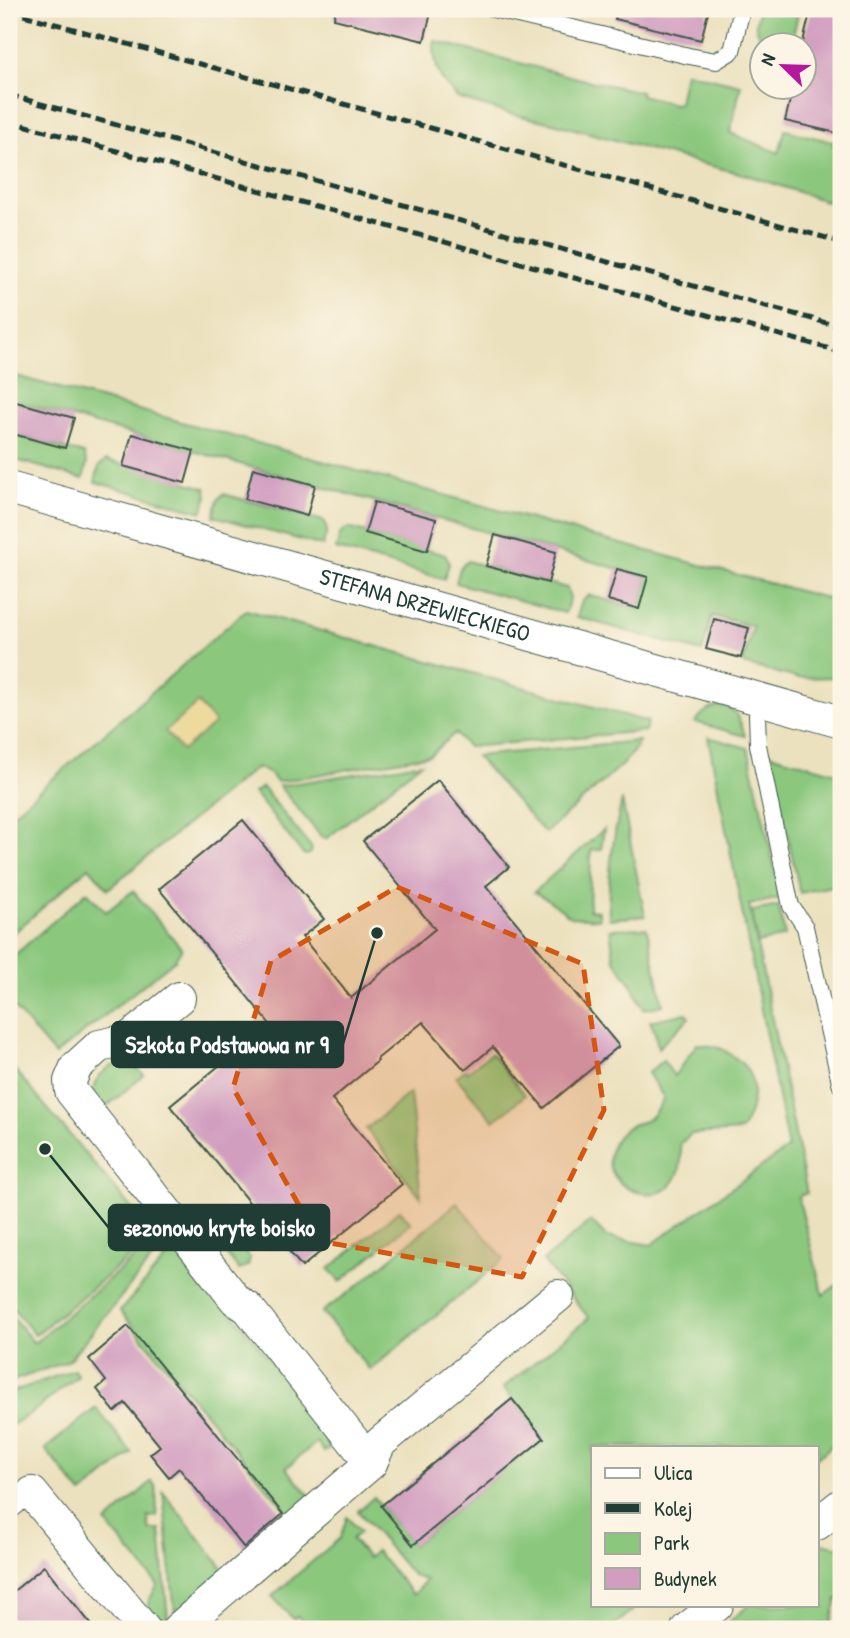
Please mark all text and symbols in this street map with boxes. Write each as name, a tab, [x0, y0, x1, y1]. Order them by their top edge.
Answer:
north arrow	[748, 32, 818, 102]
text: N	[753, 50, 781, 69]
street label: STEFANA DRZEWIECKIEGO	[316, 560, 534, 649]
callout: Szkoła Podstawowa nr 9	[112, 1022, 343, 1067]
text: Szkoła Podstawowa nr 9	[125, 1028, 329, 1060]
callout: sezonowo kryte boisko	[109, 1205, 329, 1250]
text: sezonowo kryte boisko	[123, 1211, 315, 1244]
legend	[591, 1446, 818, 1606]
text: Ulica	[654, 1458, 692, 1487]
text: Kolej	[654, 1494, 692, 1523]
text: Park	[654, 1528, 689, 1557]
text: Budynek	[654, 1564, 717, 1593]

